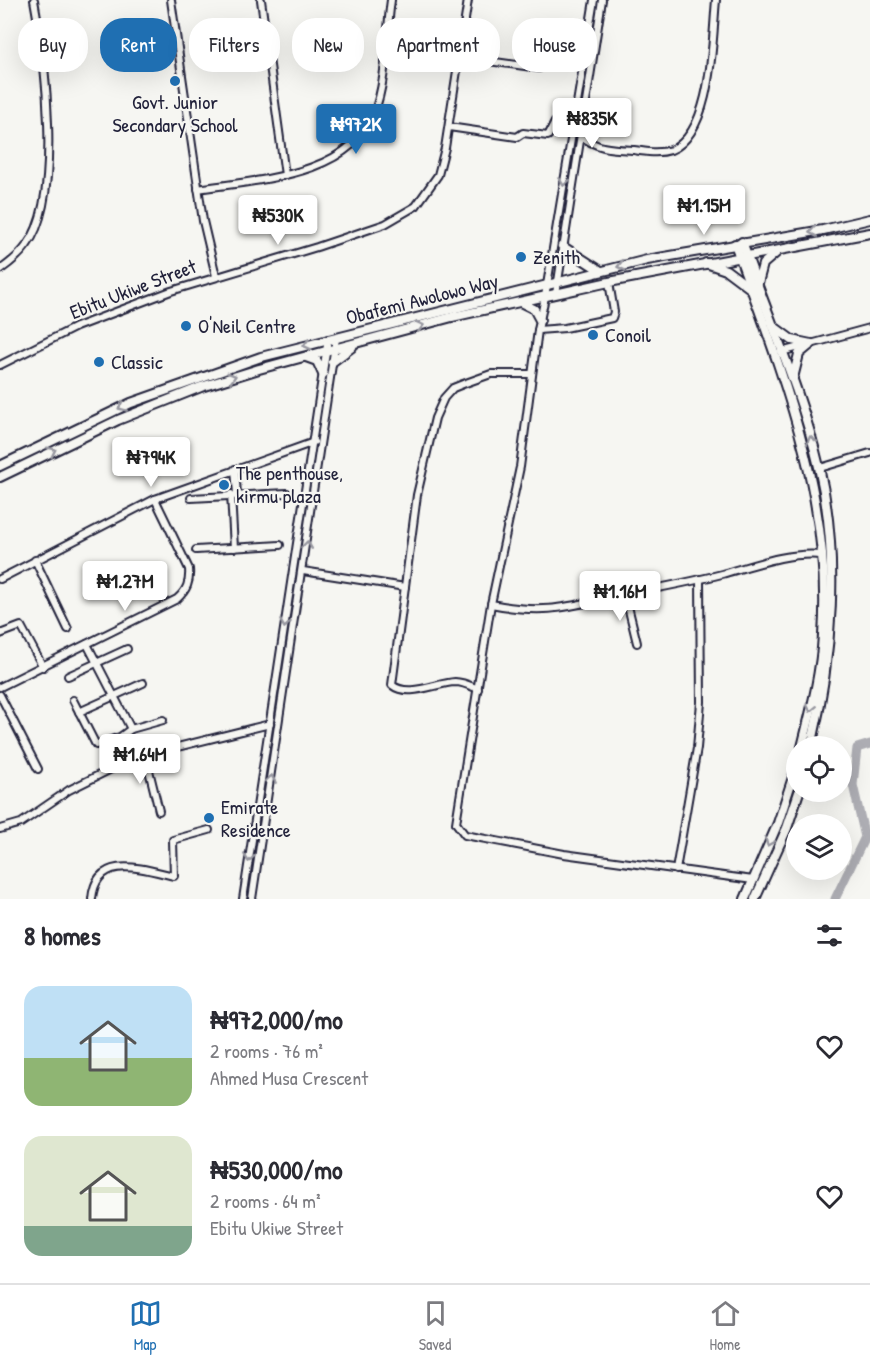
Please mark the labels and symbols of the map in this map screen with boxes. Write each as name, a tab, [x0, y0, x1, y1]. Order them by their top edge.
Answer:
marker: Govt. Junior Secondary School	[168, 74, 182, 88]
place label: Govt. Junior Secondary School	[112, 88, 238, 138]
pin: ₦835K	[550, 98, 634, 149]
pin: ₦972K	[314, 104, 398, 155]
one-way arrow	[559, 177, 571, 187]
pin: ₦1.15M	[655, 185, 753, 236]
pin: ₦530K	[236, 195, 320, 246]
one-way arrow	[808, 225, 818, 237]
place label: Zenith	[533, 243, 580, 270]
marker: Zenith	[514, 250, 528, 264]
street label: Ebitu Ukiwe Street	[66, 252, 201, 325]
one-way arrow	[616, 258, 626, 271]
street label: Obafemi Awolowo Way	[343, 267, 501, 330]
place label: O'Neil Centre	[198, 312, 296, 339]
marker: O'Neil Centre	[179, 319, 193, 333]
one-way arrow	[415, 320, 425, 333]
place label: Conoil	[605, 321, 652, 348]
marker: Conoil	[586, 328, 600, 342]
one-way arrow	[302, 338, 312, 350]
place label: Classic	[111, 348, 163, 375]
marker: Classic	[92, 355, 106, 369]
one-way arrow	[226, 372, 237, 384]
one-way arrow	[117, 400, 128, 412]
one-way arrow	[806, 435, 818, 446]
pin: ₦794K	[109, 437, 193, 488]
one-way arrow	[46, 447, 57, 458]
place label: The penthouse, kirmu plaza	[236, 459, 343, 509]
marker: The penthouse, kirmu plaza	[217, 478, 231, 492]
one-way arrow	[300, 540, 312, 549]
pin: ₦1.27M	[76, 561, 174, 612]
pin: ₦1.16M	[571, 571, 669, 622]
one-way arrow	[280, 619, 292, 629]
one-way arrow	[805, 703, 818, 713]
pin: ₦1.64M	[91, 734, 189, 785]
one-way arrow	[265, 774, 277, 784]
place label: Emirate Residence	[221, 793, 291, 843]
marker: Emirate Residence	[202, 811, 216, 825]
one-way arrow	[764, 836, 776, 847]
one-way arrow	[244, 853, 256, 863]

